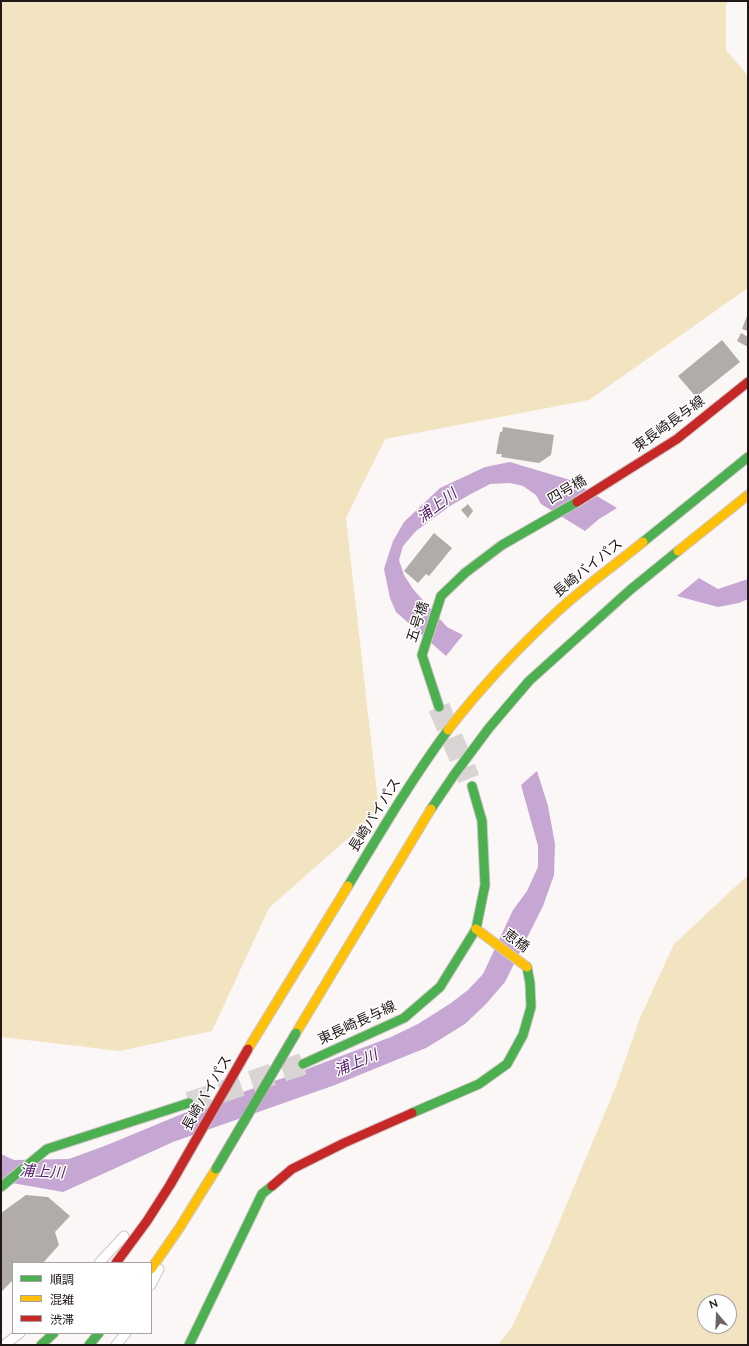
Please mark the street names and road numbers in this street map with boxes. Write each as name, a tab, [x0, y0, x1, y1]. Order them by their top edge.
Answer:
street label: 東長崎長与線	[630, 393, 708, 455]
street label: 四号橋	[545, 472, 589, 508]
street label: 長崎バイパス	[550, 535, 626, 601]
street label: 五号橋	[404, 599, 432, 645]
street label: 長崎バイパス	[346, 775, 404, 855]
street label: 恵橋	[500, 926, 532, 956]
street label: 東長崎長与線	[315, 998, 399, 1048]
street label: 長崎バイパス	[179, 1052, 235, 1134]

